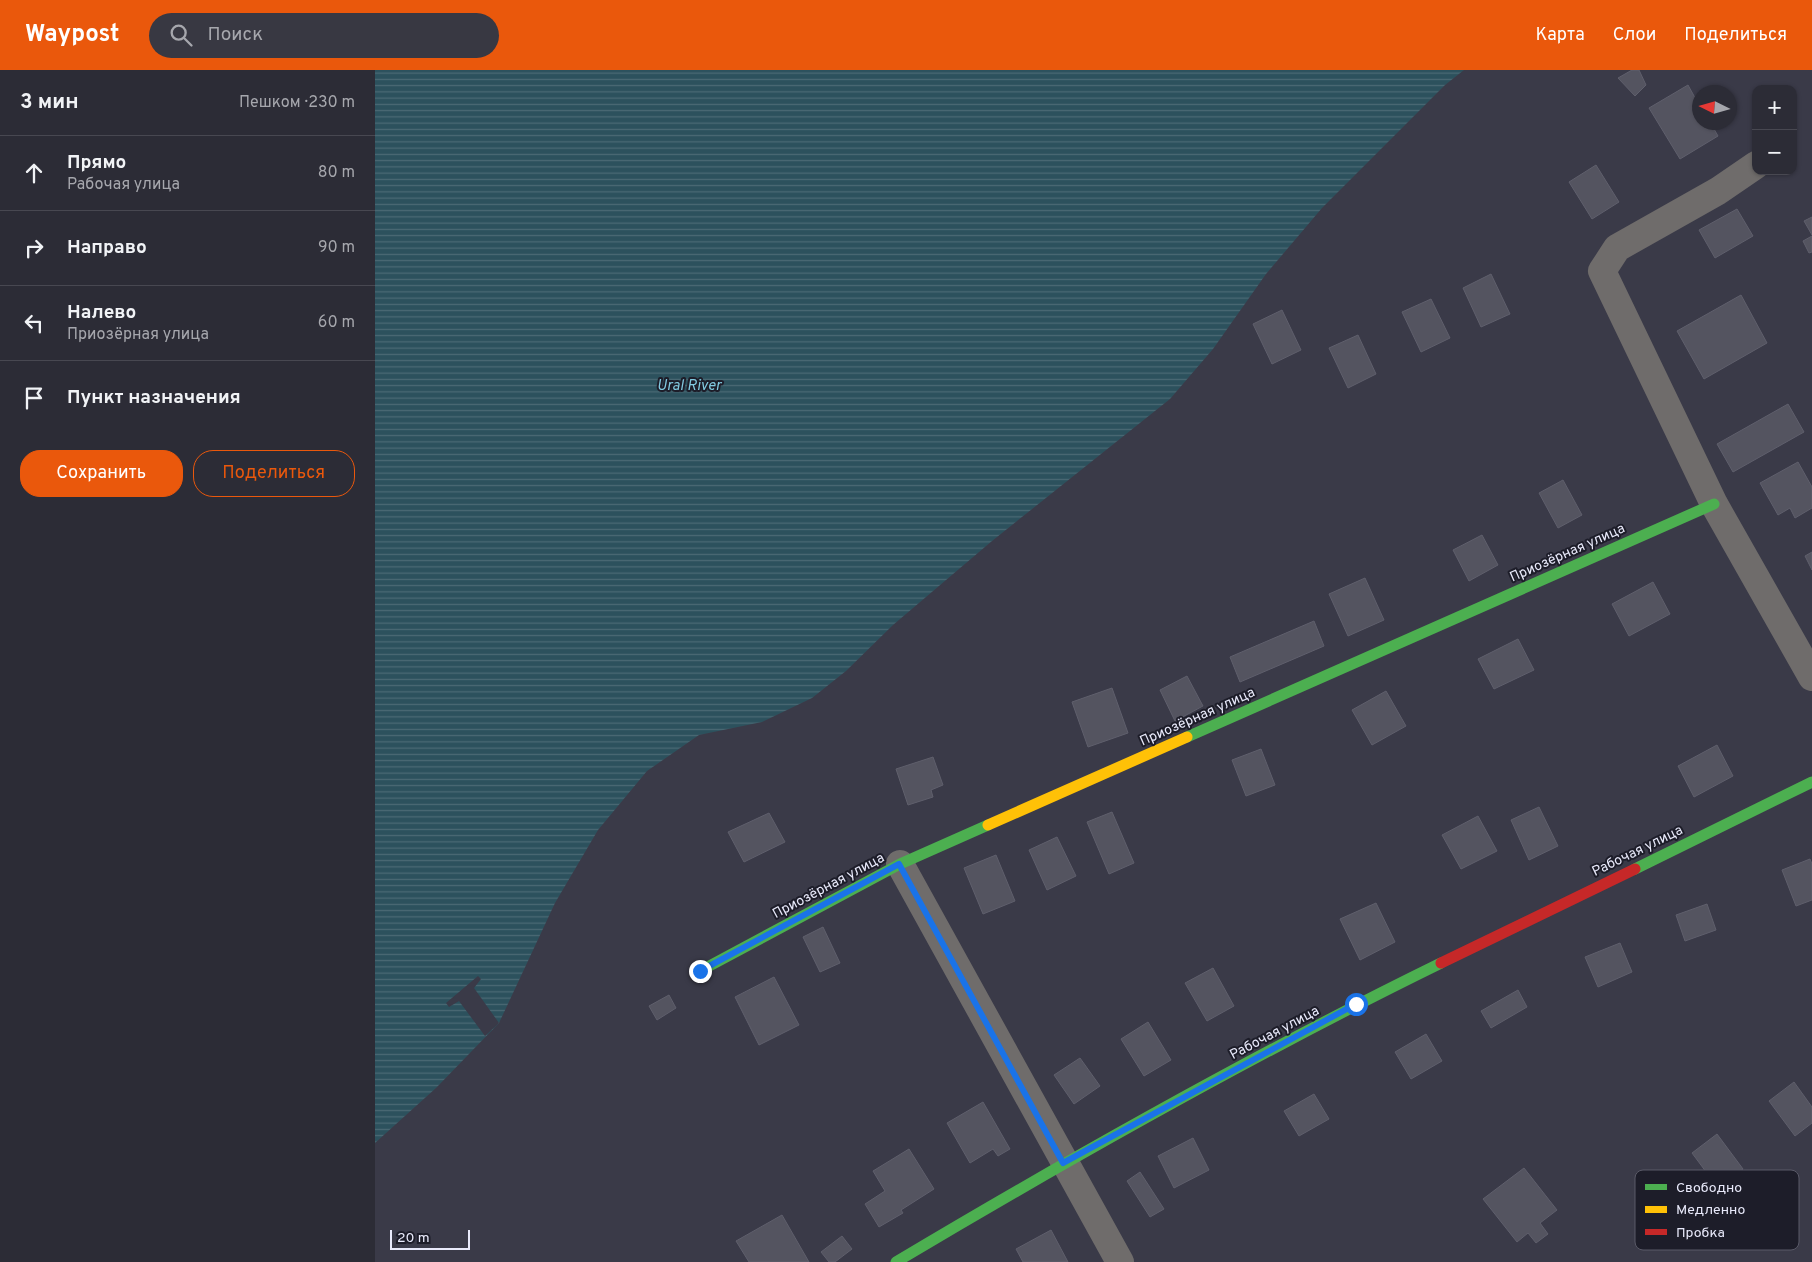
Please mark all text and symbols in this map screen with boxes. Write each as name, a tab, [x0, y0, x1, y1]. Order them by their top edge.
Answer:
search box	[149, 13, 499, 58]
text: Waypost	[25, 20, 119, 50]
icon: search	[167, 21, 195, 49]
text: Поиск	[207, 23, 263, 47]
text: Карта	[1535, 24, 1585, 47]
text: Слои	[1613, 24, 1656, 47]
text: Поделиться	[1684, 24, 1787, 47]
north arrow	[1692, 85, 1737, 130]
map controls	[1752, 85, 1797, 175]
button: +	[1752, 85, 1797, 130]
text: 3 мин	[20, 89, 79, 116]
text: Пешком · 230 m	[239, 93, 355, 113]
button: −	[1752, 130, 1797, 175]
text: Прямо	[67, 151, 126, 175]
icon: ahead	[20, 159, 48, 187]
text: 80 m	[318, 163, 355, 183]
text: Рабочая улица	[67, 175, 180, 195]
icon: right	[20, 234, 48, 262]
text: Направо	[67, 236, 147, 260]
text: 90 m	[318, 238, 355, 258]
text: Налево	[67, 301, 136, 325]
icon: left	[20, 309, 48, 337]
text: 60 m	[318, 313, 355, 333]
text: Приозёрная улица	[67, 325, 209, 345]
water label: Ural River	[657, 377, 722, 396]
icon: arrive	[20, 384, 48, 412]
text: Пункт назначения	[67, 386, 241, 410]
button: Сохранить	[20, 450, 183, 497]
button: Поделиться	[193, 450, 355, 497]
street label: Приозёрная улица	[1507, 520, 1628, 586]
street label: Приозёрная улица	[1137, 684, 1258, 750]
street label: Рабочая улица	[1590, 822, 1686, 881]
street label: Приозёрная улица	[770, 850, 887, 923]
route end	[689, 960, 712, 983]
route start	[1345, 993, 1368, 1016]
street label: Рабочая улица	[1227, 1003, 1322, 1064]
legend	[1635, 1170, 1799, 1250]
text: Свободно	[1676, 1180, 1742, 1197]
text: Медленно	[1676, 1202, 1745, 1219]
text: Пробка	[1676, 1225, 1725, 1242]
scale bar	[390, 1227, 470, 1250]
text: 20 m	[397, 1230, 430, 1247]

